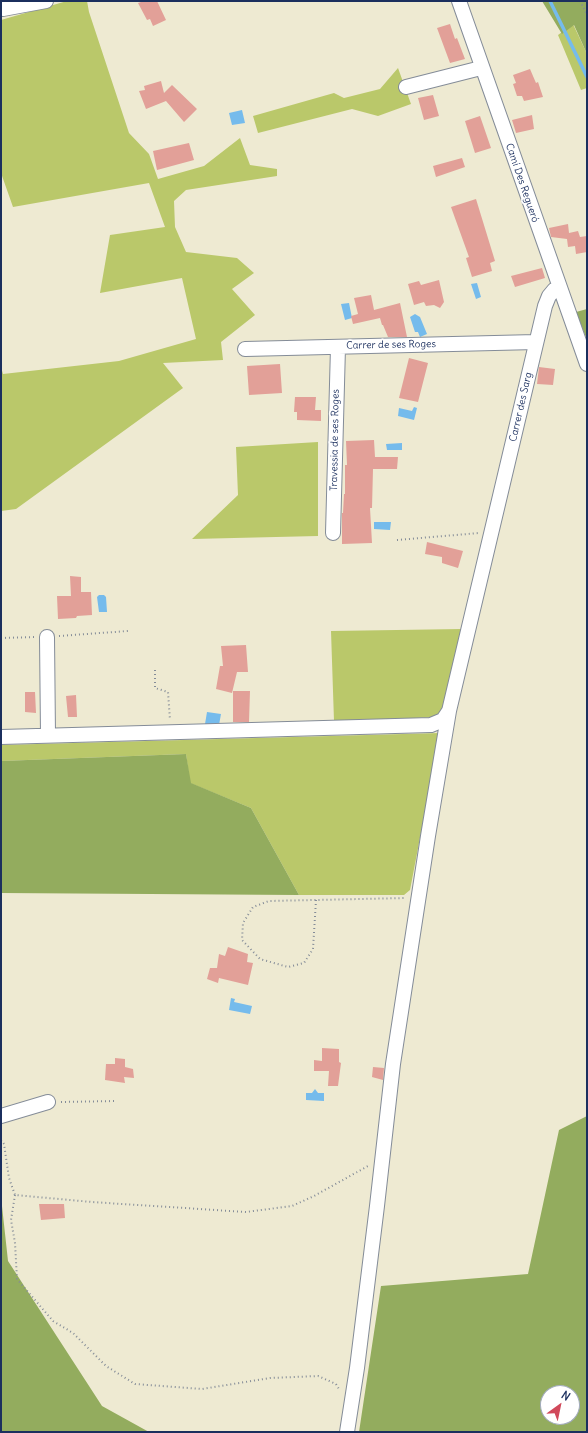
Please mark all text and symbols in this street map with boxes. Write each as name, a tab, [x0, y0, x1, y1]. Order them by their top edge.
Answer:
street label: Camí Des Regueró	[503, 142, 541, 224]
street label: Carrer de ses Roges	[346, 338, 436, 352]
street label: Carrer des Sarg	[507, 371, 535, 443]
street label: Travessia de ses Roges	[328, 389, 342, 491]
north arrow	[540, 1385, 580, 1425]
text: N	[559, 1388, 573, 1404]

